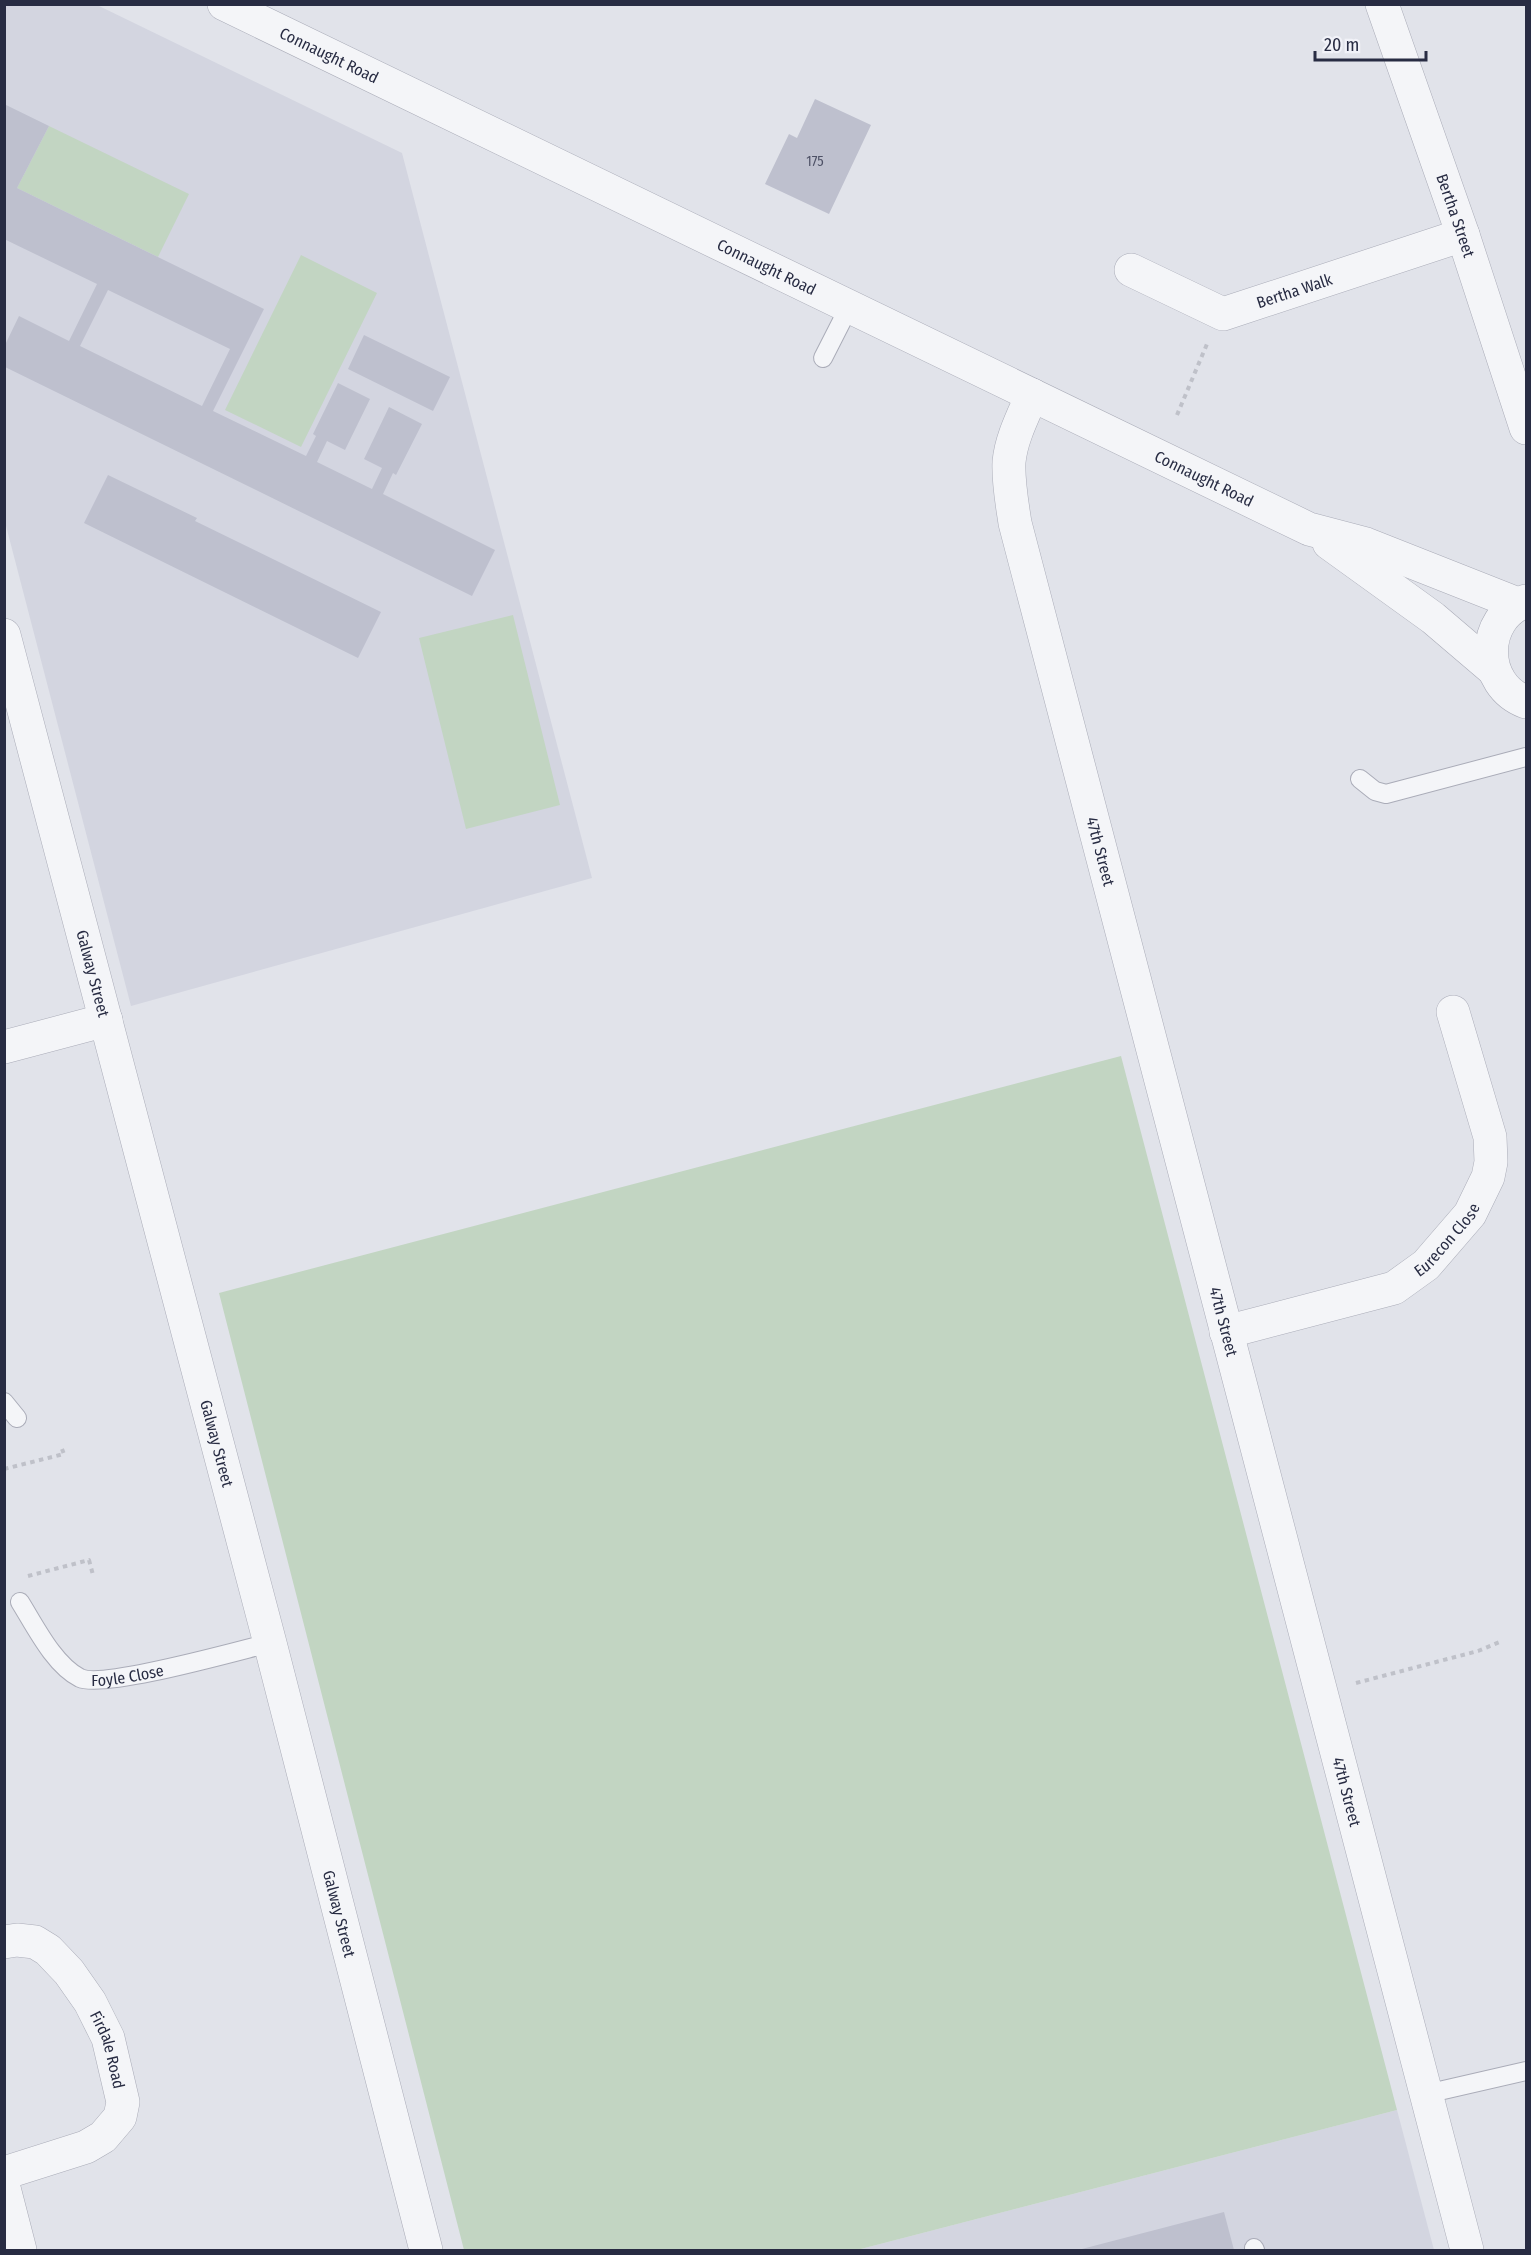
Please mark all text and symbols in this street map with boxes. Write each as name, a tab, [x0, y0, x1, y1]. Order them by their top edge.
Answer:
street label: Connaught Road	[277, 23, 382, 87]
scale bar	[1315, 24, 1426, 62]
text: 20 m	[1324, 34, 1359, 56]
house number: 175	[806, 153, 824, 170]
street label: Bertha Street	[1432, 171, 1479, 260]
street label: Connaught Road	[714, 235, 819, 299]
street label: Bertha Walk	[1254, 270, 1335, 312]
street label: Connaught Road	[1152, 447, 1257, 511]
street label: 47th Street	[1082, 815, 1119, 889]
street label: Galway Street	[72, 928, 114, 1020]
street label: Eurecon Close	[1410, 1200, 1484, 1281]
street label: 47th Street	[1205, 1285, 1242, 1359]
street label: Galway Street	[196, 1398, 238, 1490]
street label: Foyle Close	[91, 1661, 165, 1690]
street label: 47th Street	[1328, 1755, 1365, 1829]
street label: Galway Street	[319, 1868, 360, 1960]
street label: Firdale Road	[86, 2008, 129, 2091]

